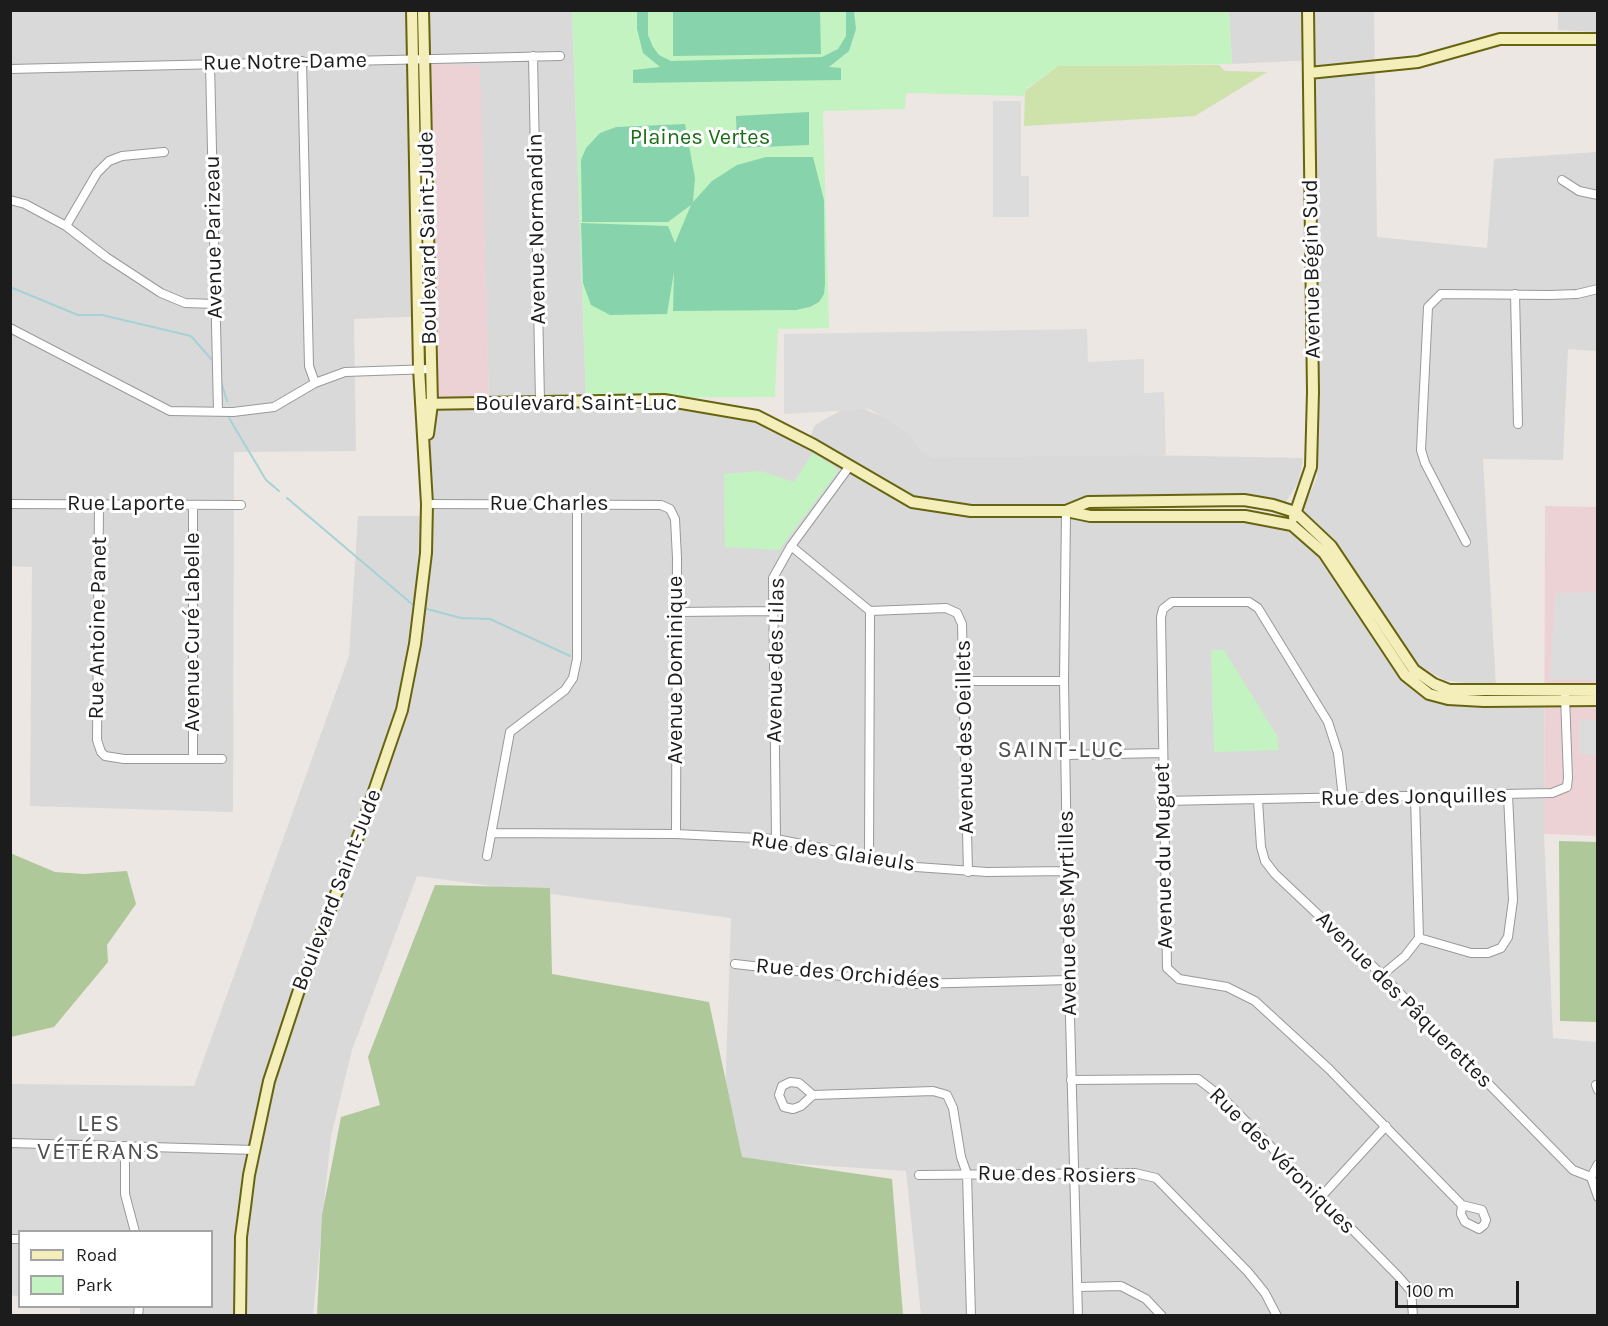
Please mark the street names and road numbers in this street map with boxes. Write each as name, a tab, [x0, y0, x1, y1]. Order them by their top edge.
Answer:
street label: Rue Notre-Dame	[203, 47, 367, 77]
street label: Boulevard Saint-Jude	[413, 131, 443, 345]
street label: Avenue Normandin	[522, 133, 552, 325]
street label: Avenue Parizeau	[199, 155, 229, 319]
street label: Avenue Bégin Sud	[1297, 179, 1327, 359]
street label: Boulevard Saint-Luc	[475, 391, 677, 417]
street label: Rue Laporte	[67, 491, 185, 517]
street label: Rue Charles	[489, 491, 609, 517]
street label: Avenue Curé Labelle	[180, 532, 206, 732]
street label: Rue Antoine Panet	[83, 536, 113, 720]
street label: Avenue Dominique	[663, 576, 689, 764]
street label: Avenue des Lilas	[761, 577, 791, 743]
street label: Avenue des Oeillets	[950, 640, 980, 834]
street label: Avenue du Muguet	[1149, 763, 1179, 949]
street label: Rue des Jonquilles	[1321, 782, 1507, 812]
street label: Boulevard Saint-Jude	[286, 786, 388, 994]
street label: Avenue des Myrtilles	[1053, 810, 1083, 1016]
street label: Rue des Glaieuls	[749, 826, 917, 878]
street label: Avenue des Pâquerettes	[1310, 906, 1498, 1094]
street label: Rue des Orchidées	[755, 953, 941, 995]
street label: Rue des Véroniques	[1203, 1082, 1361, 1240]
street label: Rue des Rosiers	[977, 1160, 1137, 1190]

